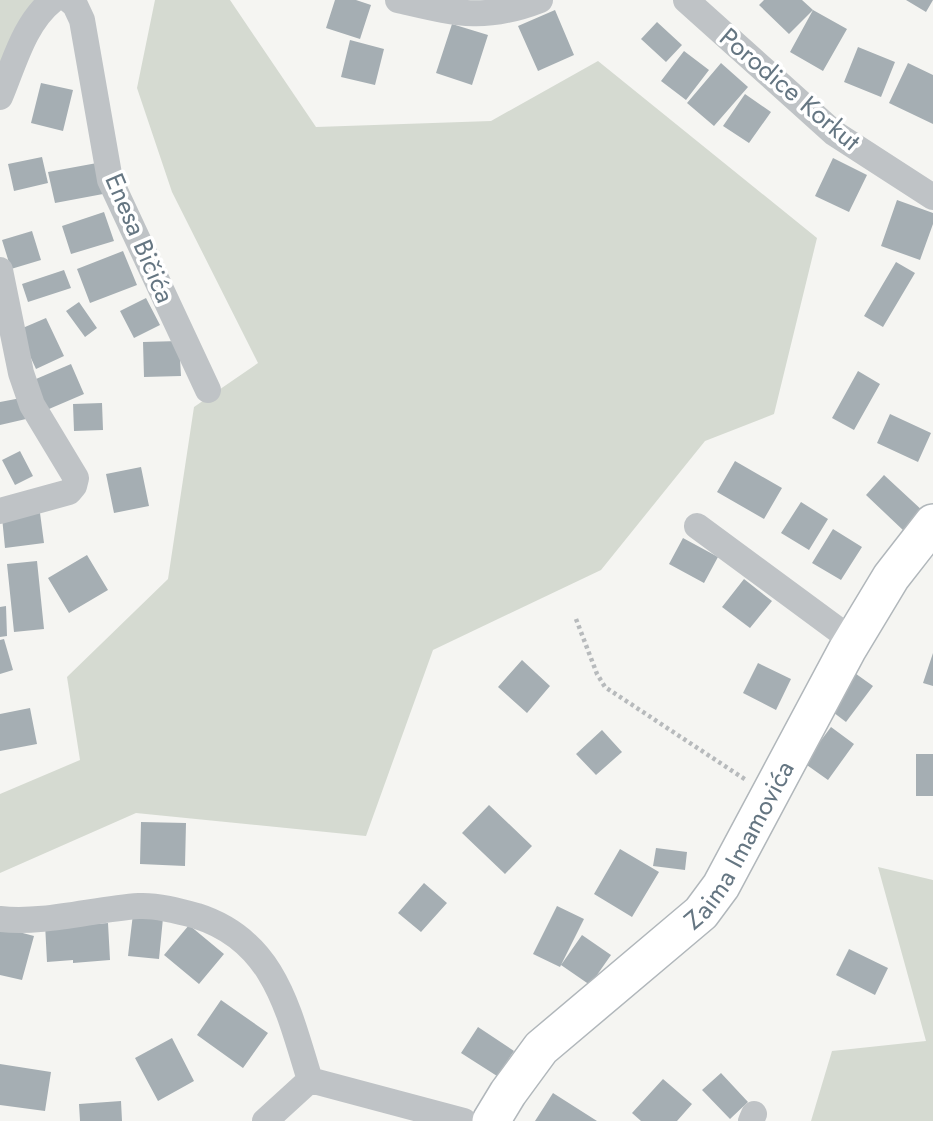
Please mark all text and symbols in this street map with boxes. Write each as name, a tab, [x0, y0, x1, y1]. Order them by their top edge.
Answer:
street label: Porodice Korkut	[711, 19, 869, 160]
street label: Enesa Bičića	[96, 167, 184, 309]
street label: Zaima Imamovića	[676, 754, 804, 939]

